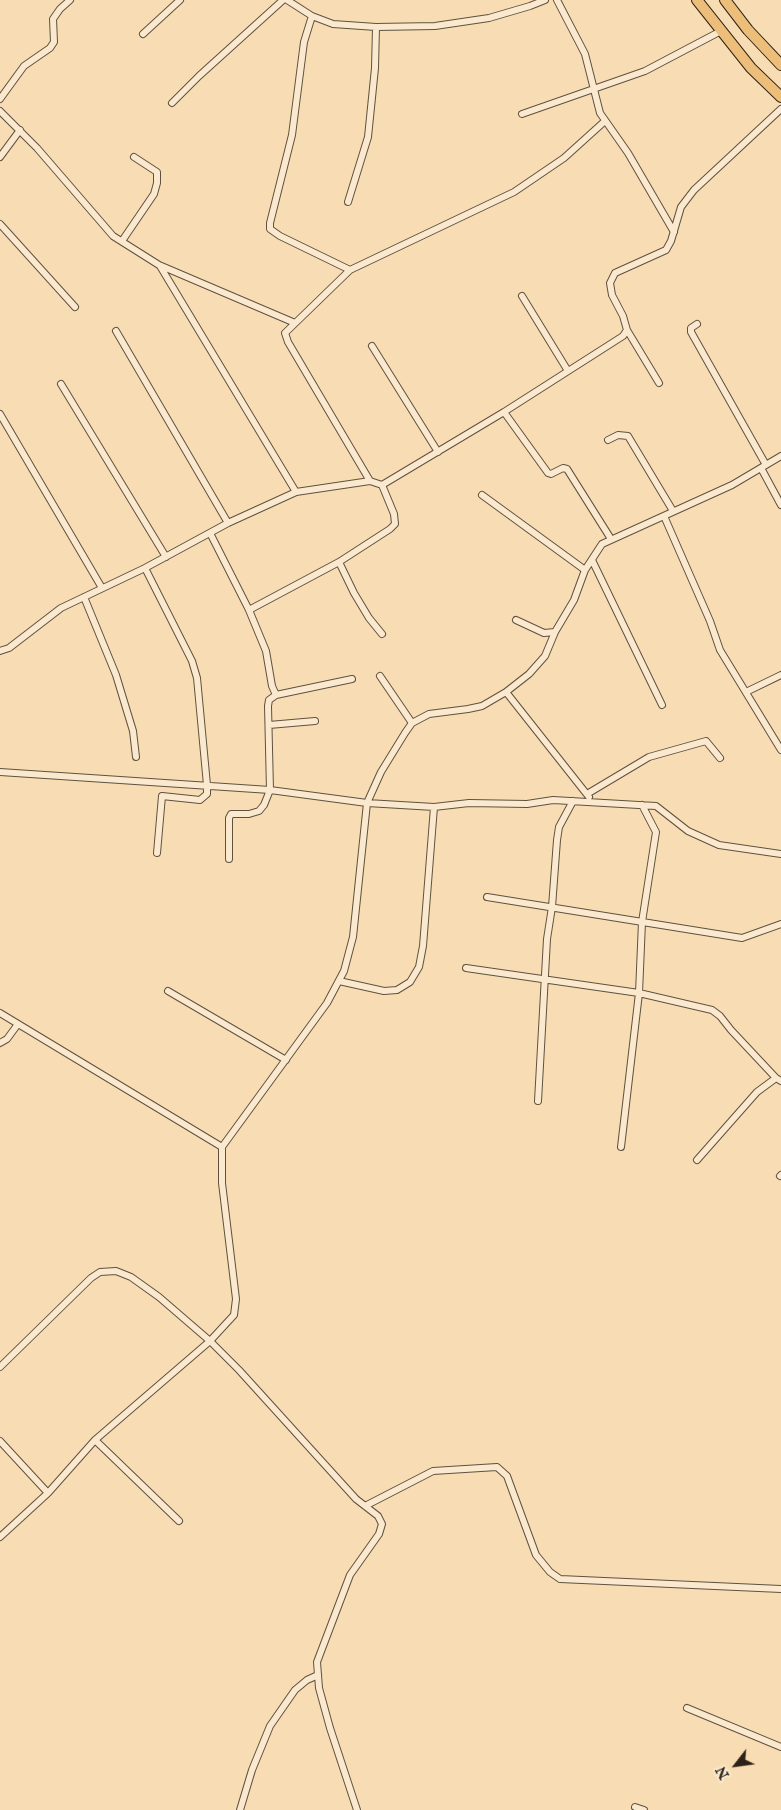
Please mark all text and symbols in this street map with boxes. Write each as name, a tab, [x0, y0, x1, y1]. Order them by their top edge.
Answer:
north arrow	[711, 1740, 761, 1790]
text: N	[712, 1763, 734, 1782]

